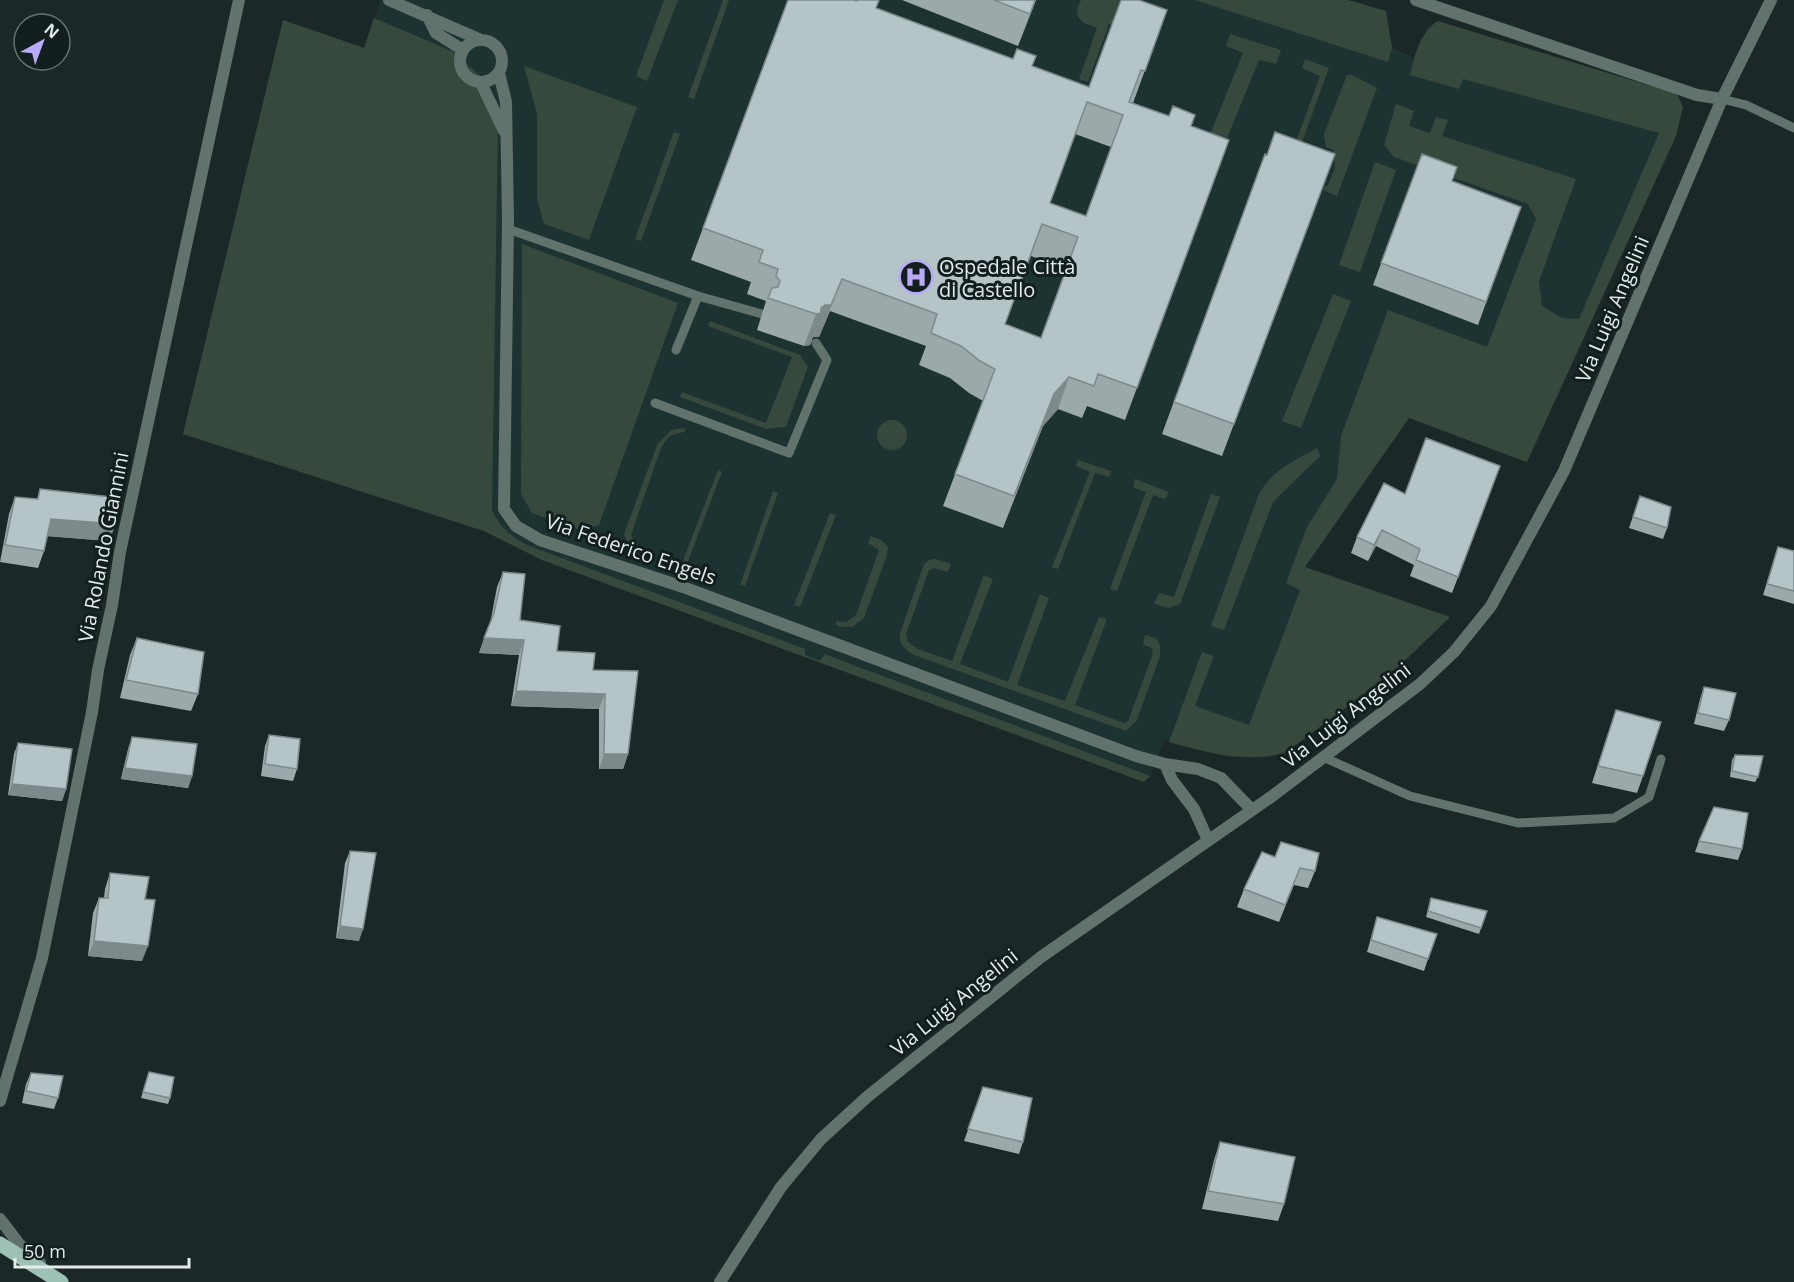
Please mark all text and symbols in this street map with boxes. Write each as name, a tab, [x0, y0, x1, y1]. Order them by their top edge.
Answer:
north arrow	[12, 12, 72, 72]
text: N	[40, 18, 64, 43]
street label: Via Luigi Angelini	[1569, 232, 1655, 386]
place label: Ospedale Città di Castello	[939, 253, 1075, 303]
hospital icon: Ospedale Città di Castello	[898, 259, 934, 295]
street label: Via Rolando Giannini	[71, 450, 135, 644]
street label: Via Federico Engels	[542, 507, 720, 591]
street label: Via Luigi Angelini	[1276, 656, 1416, 774]
street label: Via Luigi Angelini	[885, 942, 1023, 1062]
scale bar	[15, 1231, 189, 1269]
text: 50 m	[24, 1239, 66, 1263]

